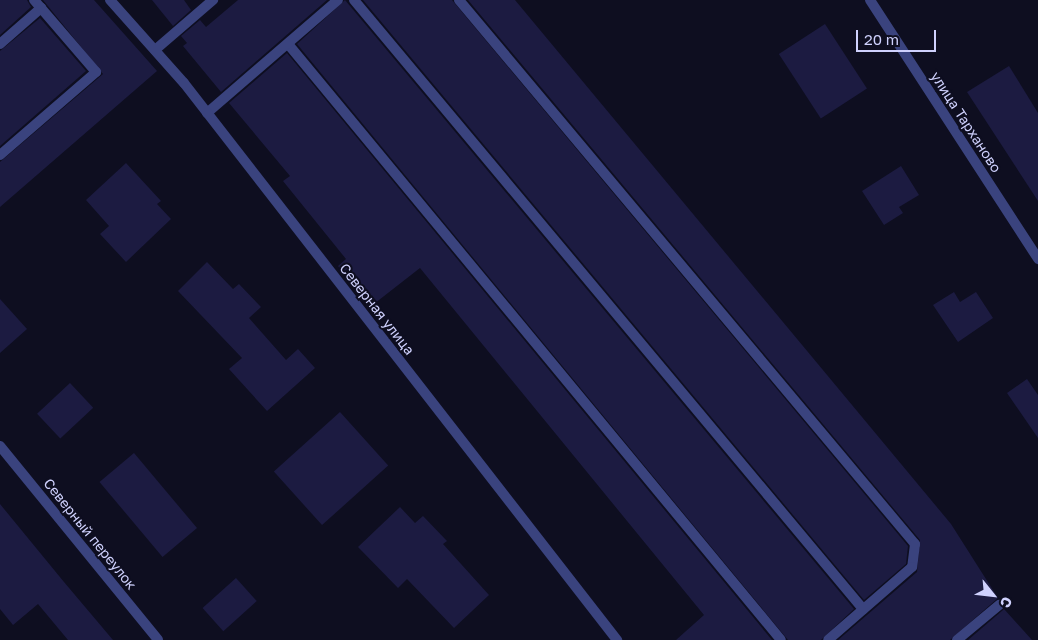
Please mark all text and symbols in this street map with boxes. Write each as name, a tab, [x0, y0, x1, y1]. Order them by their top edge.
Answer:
scale bar	[858, 20, 938, 52]
text: 20 m	[864, 30, 899, 48]
street label: улица Тарханово	[927, 68, 1005, 176]
street label: Северная улица	[336, 260, 418, 358]
street label: Северный переулок	[40, 475, 140, 593]
north arrow	[968, 570, 1018, 620]
text: С	[997, 594, 1016, 611]

